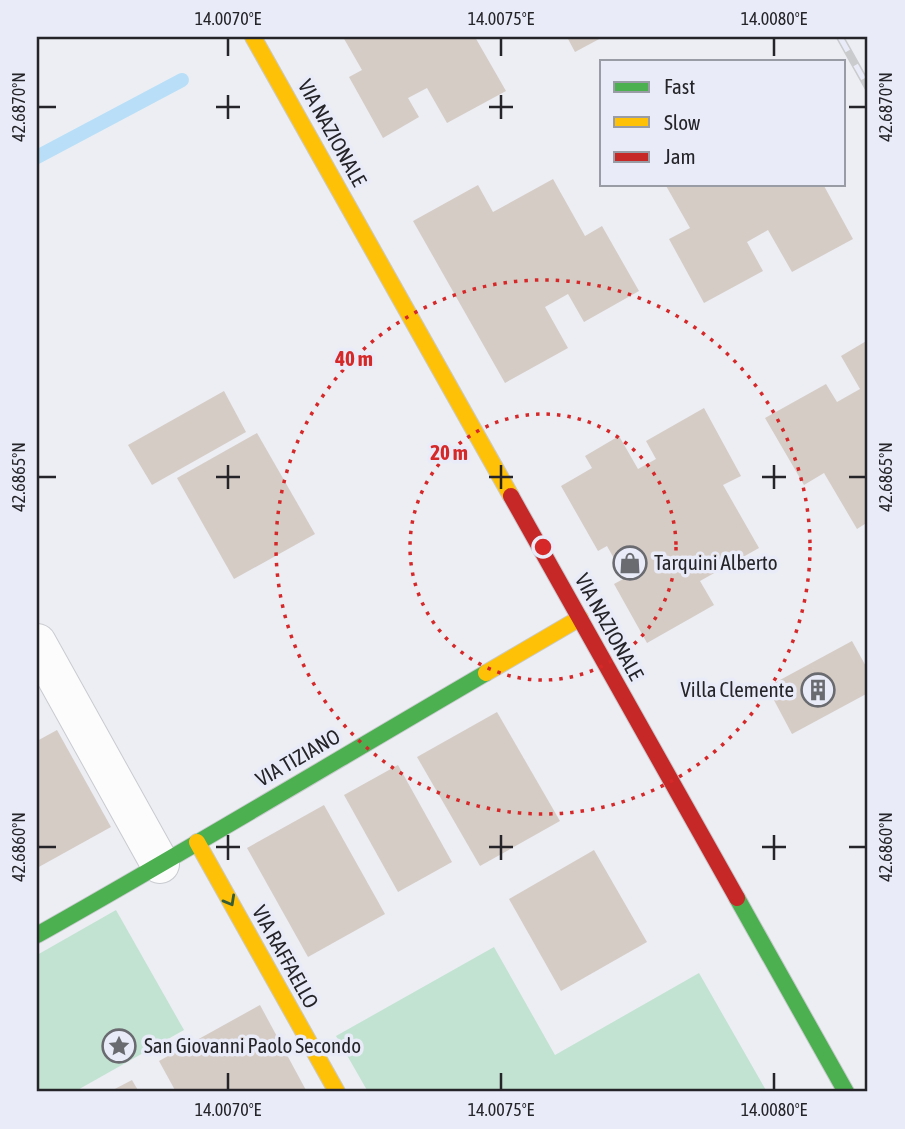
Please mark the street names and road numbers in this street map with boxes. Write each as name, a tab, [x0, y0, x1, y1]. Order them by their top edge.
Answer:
street label: VIA NAZIONALE	[294, 75, 372, 190]
street label: VIA NAZIONALE	[571, 569, 649, 684]
street label: VIA TIZIANO	[251, 723, 344, 791]
street label: VIA RAFFAELLO	[248, 901, 324, 1012]

